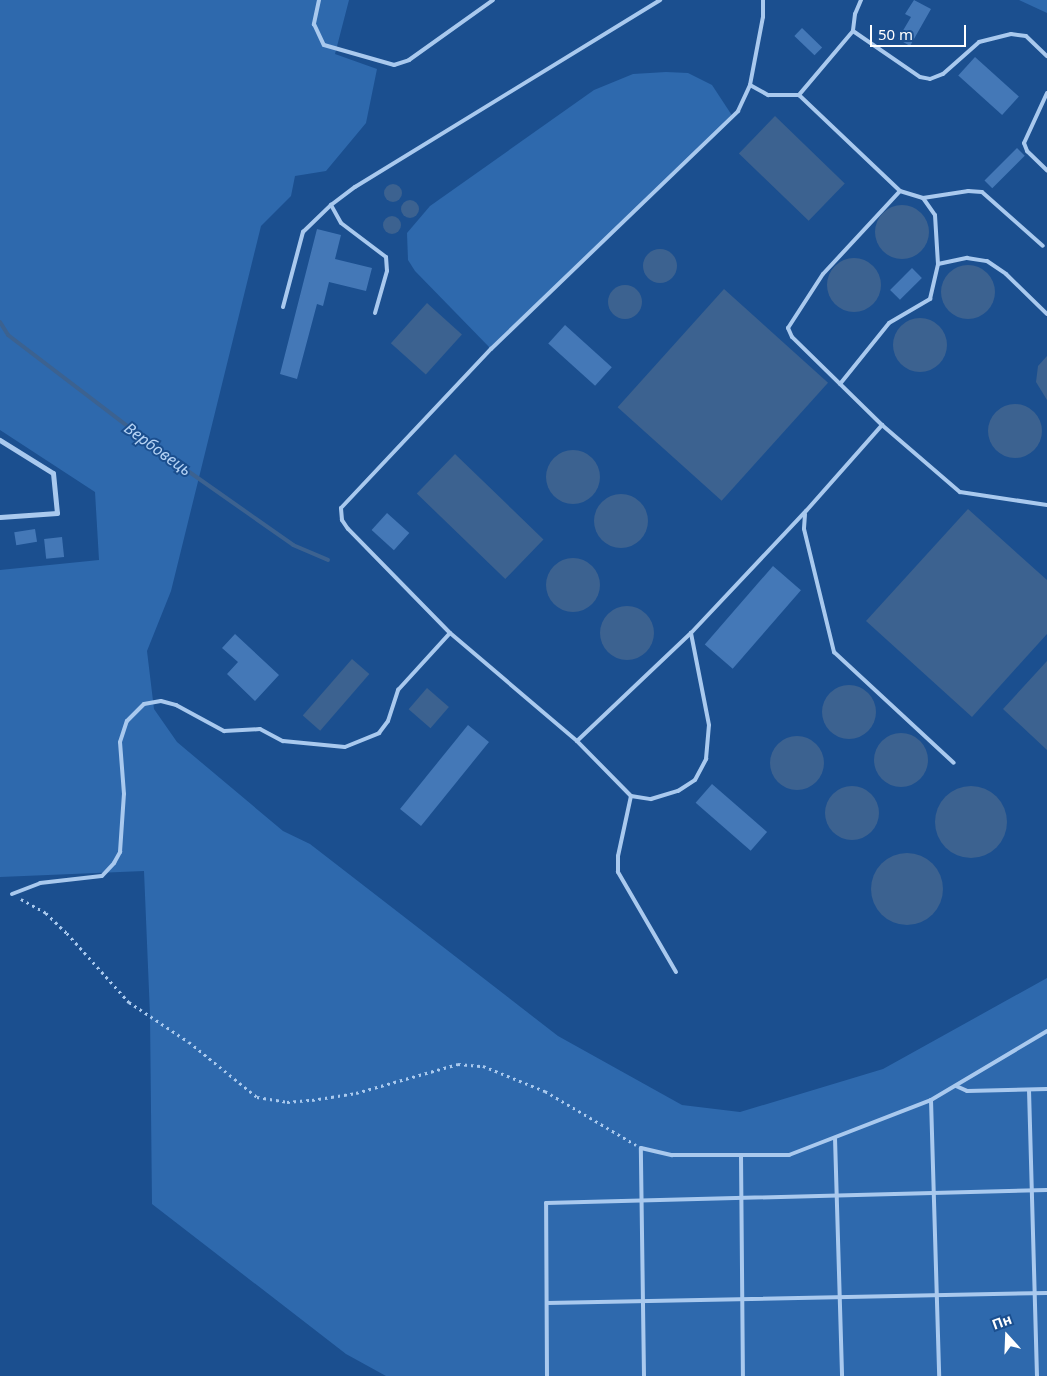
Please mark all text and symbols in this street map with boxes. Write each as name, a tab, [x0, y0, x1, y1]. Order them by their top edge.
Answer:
scale bar	[872, 15, 968, 47]
text: 50 m	[878, 24, 913, 44]
water label: Вербовець	[121, 418, 195, 480]
text: Пн	[989, 1309, 1014, 1334]
north arrow	[982, 1311, 1032, 1361]

